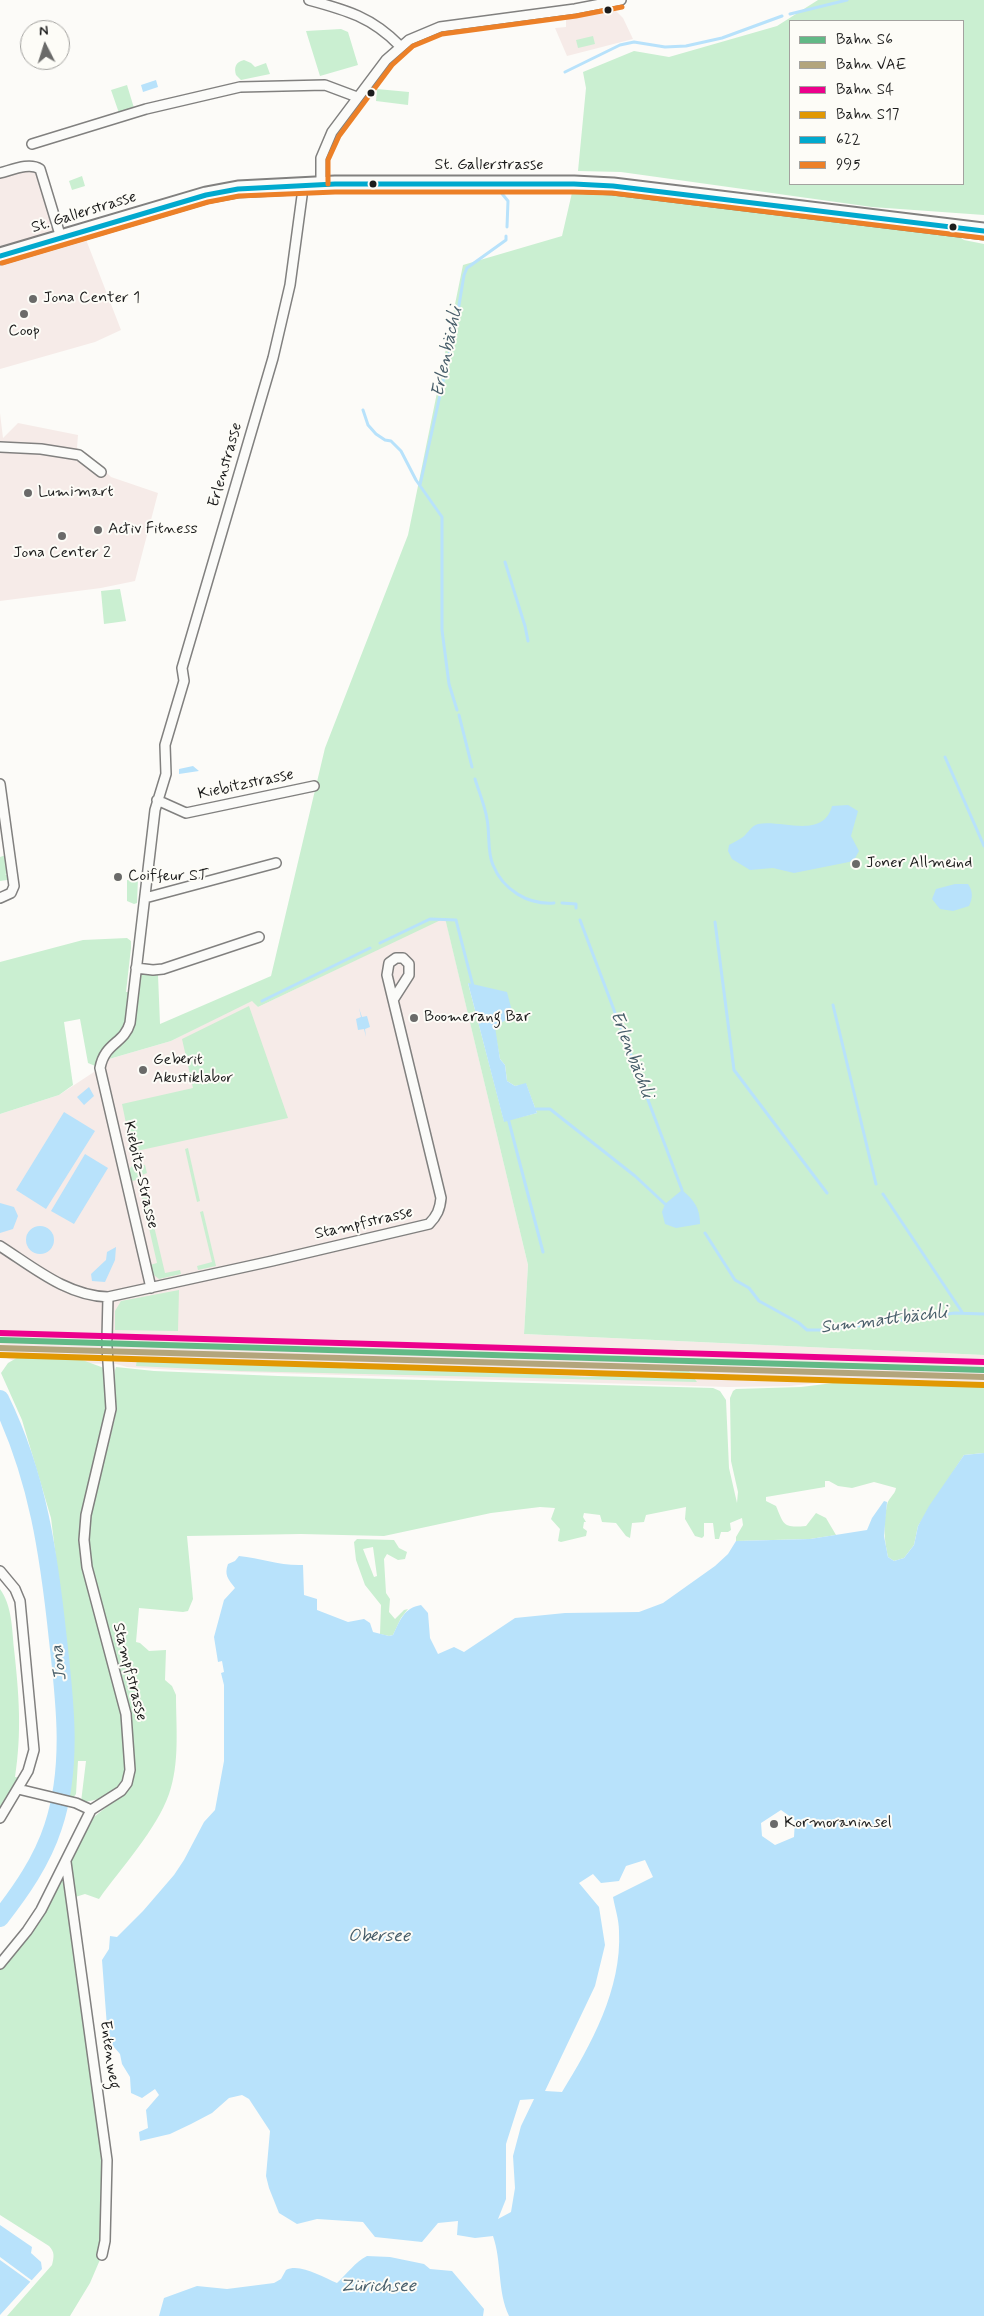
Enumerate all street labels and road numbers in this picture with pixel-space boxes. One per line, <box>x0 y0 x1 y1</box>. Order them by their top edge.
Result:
street label: St. Gallerstrasse <box>435 156 543 176</box>
street label: St. Gallerstrasse <box>29 188 139 238</box>
street label: Erlenstrasse <box>205 421 247 509</box>
street label: Kiebitzstrasse <box>196 765 296 805</box>
street label: Kiebitz-Strasse <box>118 1119 162 1231</box>
street label: Stampfstrasse <box>313 1203 415 1245</box>
street label: Stampfstrasse <box>108 1621 150 1723</box>
street label: Entenweg <box>95 2019 123 2091</box>

